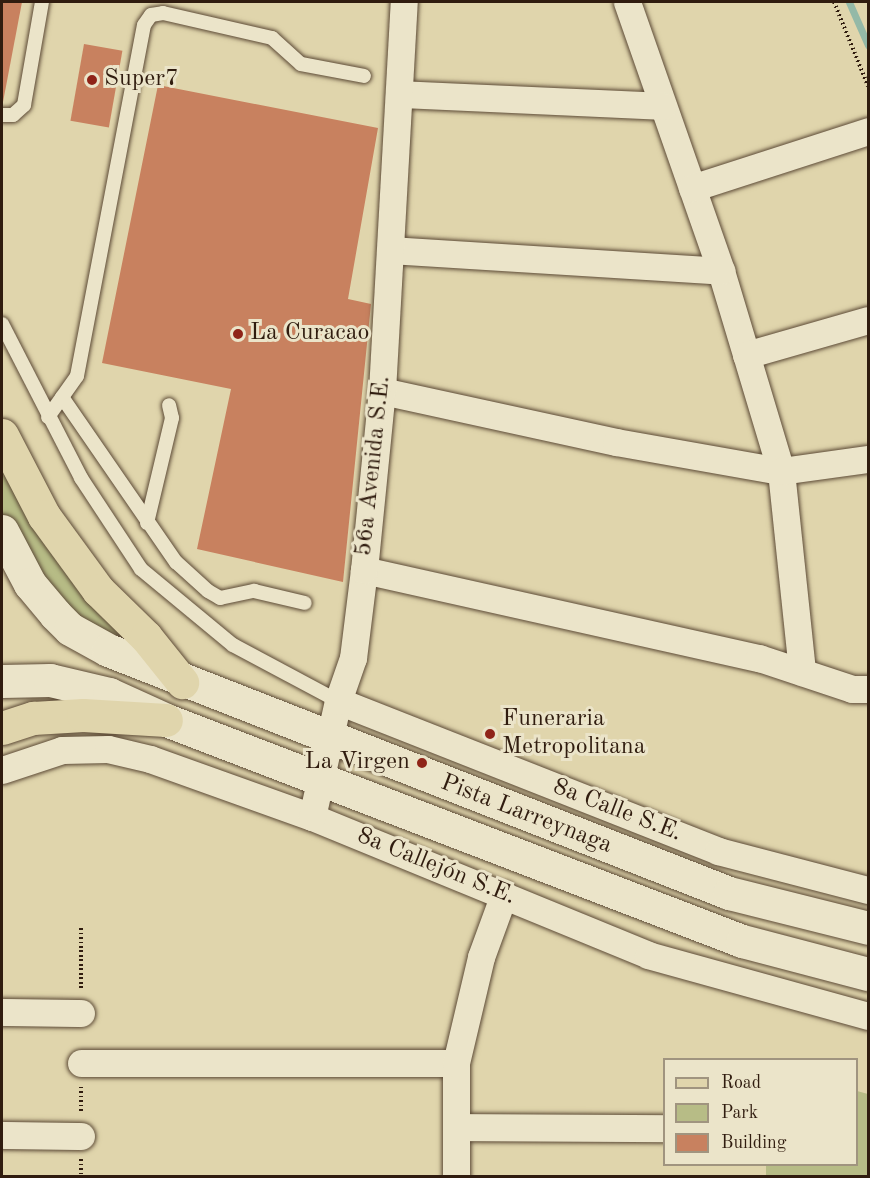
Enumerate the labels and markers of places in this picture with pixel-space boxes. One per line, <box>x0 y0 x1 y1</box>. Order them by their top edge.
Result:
place label: Super7 <box>104 66 179 94</box>
marker: Super7 <box>85 73 99 87</box>
place label: La Curacao <box>250 320 369 348</box>
marker: La Curacao <box>231 327 245 341</box>
place label: Funeraria Metropolitana <box>502 706 646 762</box>
marker: Funeraria Metropolitana <box>483 727 497 741</box>
place label: La Virgen <box>305 749 410 777</box>
marker: La Virgen <box>415 756 429 770</box>

